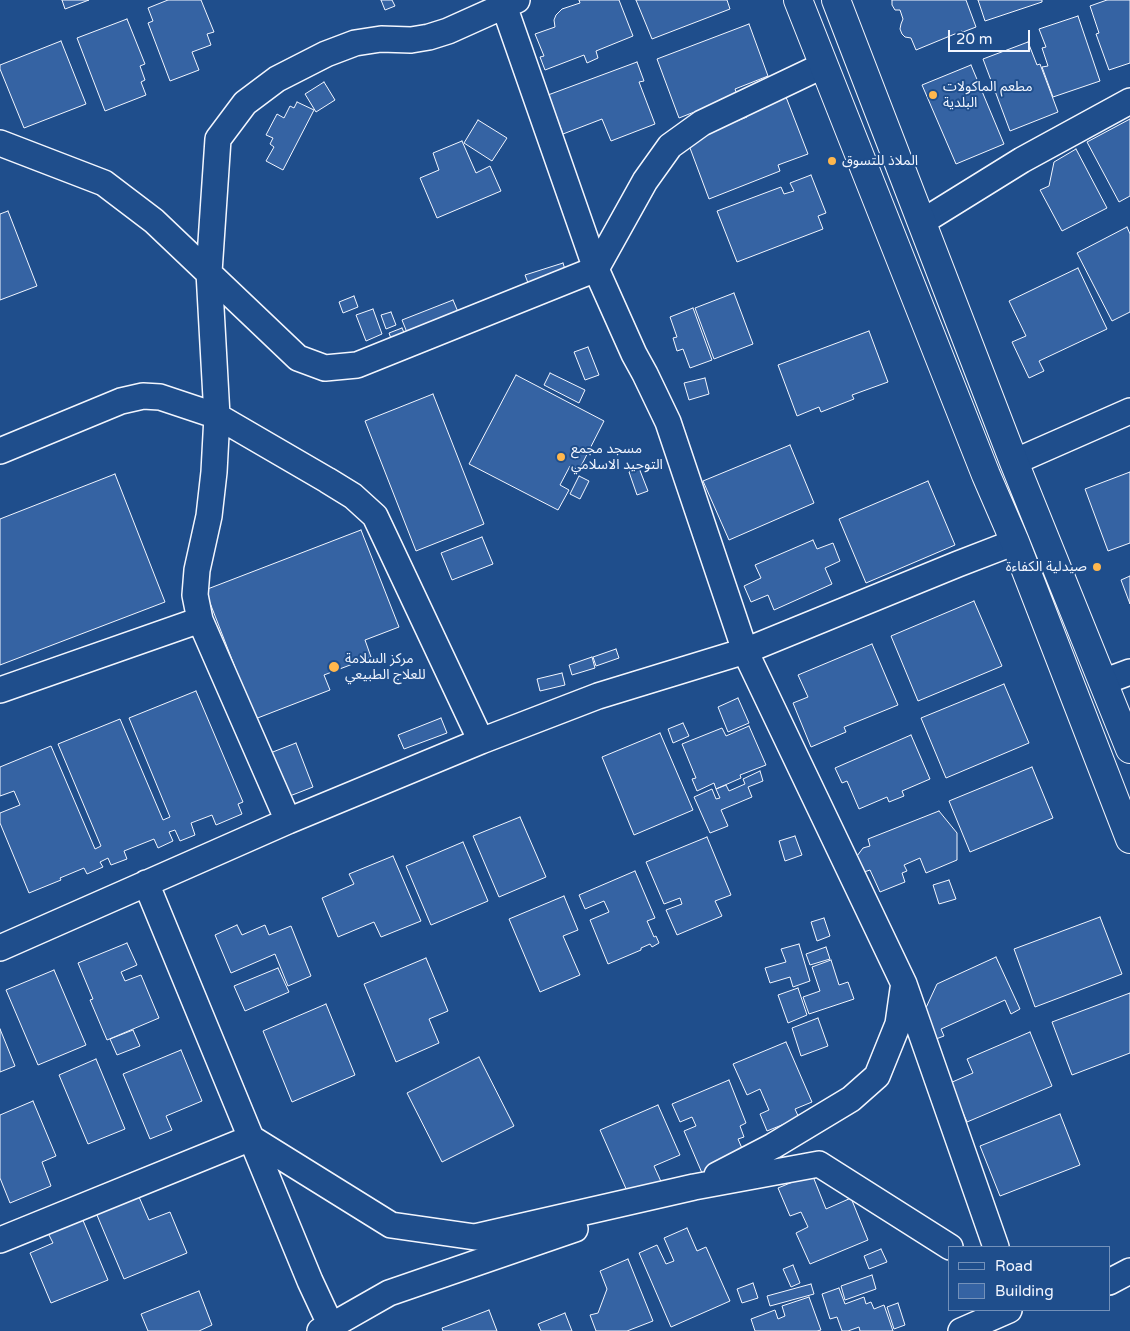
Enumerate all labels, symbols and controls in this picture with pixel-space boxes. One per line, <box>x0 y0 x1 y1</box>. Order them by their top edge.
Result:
scale bar <box>950 20 1032 52</box>
text: 20 m <box>956 30 993 48</box>
place label: مطعم الماكولات البلدية <box>943 79 1033 111</box>
marker: مطعم الماكولات البلدية <box>927 89 939 101</box>
place label: الملاذ للتسوق <box>842 153 918 169</box>
marker: الملاذ للتسوق <box>826 155 838 167</box>
place label: مسجد مجمع التوحيد الاسلامي <box>571 441 663 474</box>
marker: مسجد مجمع التوحيد الاسلامي <box>555 451 567 463</box>
place label: صيدلية الكفاءة <box>1006 559 1087 575</box>
marker: صيدلية الكفاءة <box>1091 561 1103 573</box>
place label: مركز السلامة للعلاج الطبيعي <box>345 651 426 684</box>
marker: مركز السلامة للعلاج الطبيعي <box>327 660 341 674</box>
legend <box>948 1246 1110 1311</box>
text: Road <box>995 1257 1033 1275</box>
text: Building <box>995 1282 1054 1300</box>

